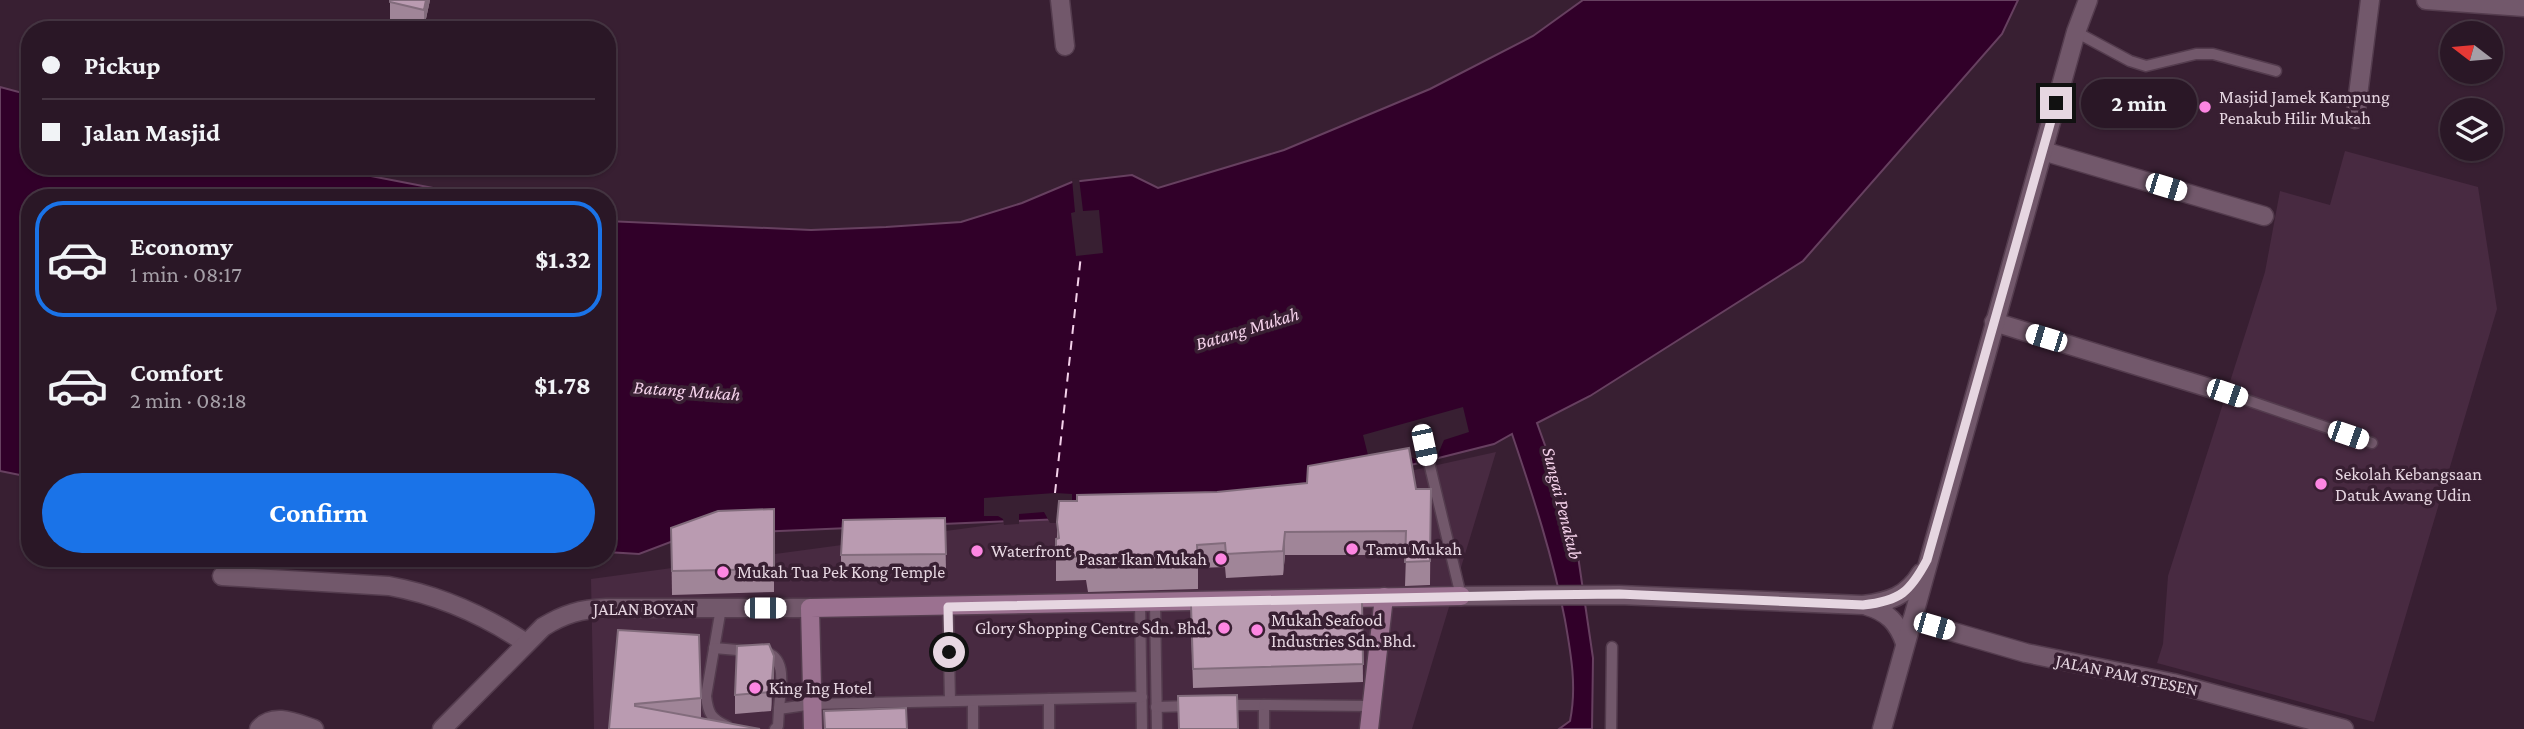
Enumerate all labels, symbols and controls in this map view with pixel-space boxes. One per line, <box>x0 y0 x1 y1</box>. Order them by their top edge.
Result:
north arrow <box>2440 21 2502 84</box>
map controls <box>2440 21 2503 161</box>
text: Pickup <box>84 51 161 80</box>
callout: 2 min <box>2080 78 2196 128</box>
route end <box>2040 87 2072 119</box>
place label: Masjid Jamek Kampung Penakub Hilir Mukah <box>2219 87 2390 128</box>
text: 2 min <box>2111 90 2167 116</box>
button: layers <box>2440 98 2503 161</box>
marker: Masjid Jamek Kampung Penakub Hilir Mukah <box>2197 99 2213 115</box>
text: Jalan Masjid <box>84 118 220 147</box>
car <box>2143 171 2190 203</box>
icon: car <box>46 228 109 291</box>
text: Economy <box>130 232 233 261</box>
text: $1.32 <box>535 245 591 274</box>
text: 1 min · 08:17 <box>130 261 242 287</box>
water label: Batang Mukah <box>1193 303 1301 354</box>
car <box>2023 322 2070 354</box>
icon: car <box>46 354 109 417</box>
text: Comfort <box>130 358 223 387</box>
text: $1.78 <box>534 371 591 400</box>
water label: Batang Mukah <box>633 376 741 405</box>
car <box>2204 376 2251 410</box>
text: 2 min · 08:18 <box>130 387 247 413</box>
car <box>2325 418 2372 452</box>
car <box>1410 422 1439 468</box>
water label: Sungai Penakub <box>1538 445 1587 561</box>
place label: Sekolah Kebangsaan Datuk Awang Udin <box>2335 464 2482 505</box>
button: Confirm <box>42 473 595 553</box>
marker: Sekolah Kebangsaan Datuk Awang Udin <box>2313 476 2329 492</box>
place label: Tamu Mukah <box>1366 539 1462 559</box>
place label: Waterfront <box>991 541 1072 561</box>
marker: Tamu Mukah <box>1344 541 1360 557</box>
marker: Waterfront <box>969 543 985 559</box>
place label: Pasar Ikan Mukah <box>1078 549 1207 569</box>
marker: Pasar Ikan Mukah <box>1213 551 1229 567</box>
place label: Mukah Tua Pek Kong Temple <box>737 562 945 582</box>
marker: Mukah Tua Pek Kong Temple <box>715 564 731 580</box>
car <box>745 598 787 619</box>
street label: JALAN BOYAN <box>591 599 695 619</box>
place label: Mukah Seafood Industries Sdn. Bhd. <box>1271 610 1416 651</box>
car <box>1911 610 1958 642</box>
place label: Glory Shopping Centre Sdn. Bhd. <box>975 618 1210 638</box>
marker: Glory Shopping Centre Sdn. Bhd. <box>1216 620 1232 636</box>
marker: Mukah Seafood Industries Sdn. Bhd. <box>1249 622 1265 638</box>
route start <box>933 636 965 668</box>
street label: JALAN PAM STESEN <box>2052 650 2200 700</box>
place label: King Ing Hotel <box>769 678 872 698</box>
marker: King Ing Hotel <box>747 680 763 696</box>

